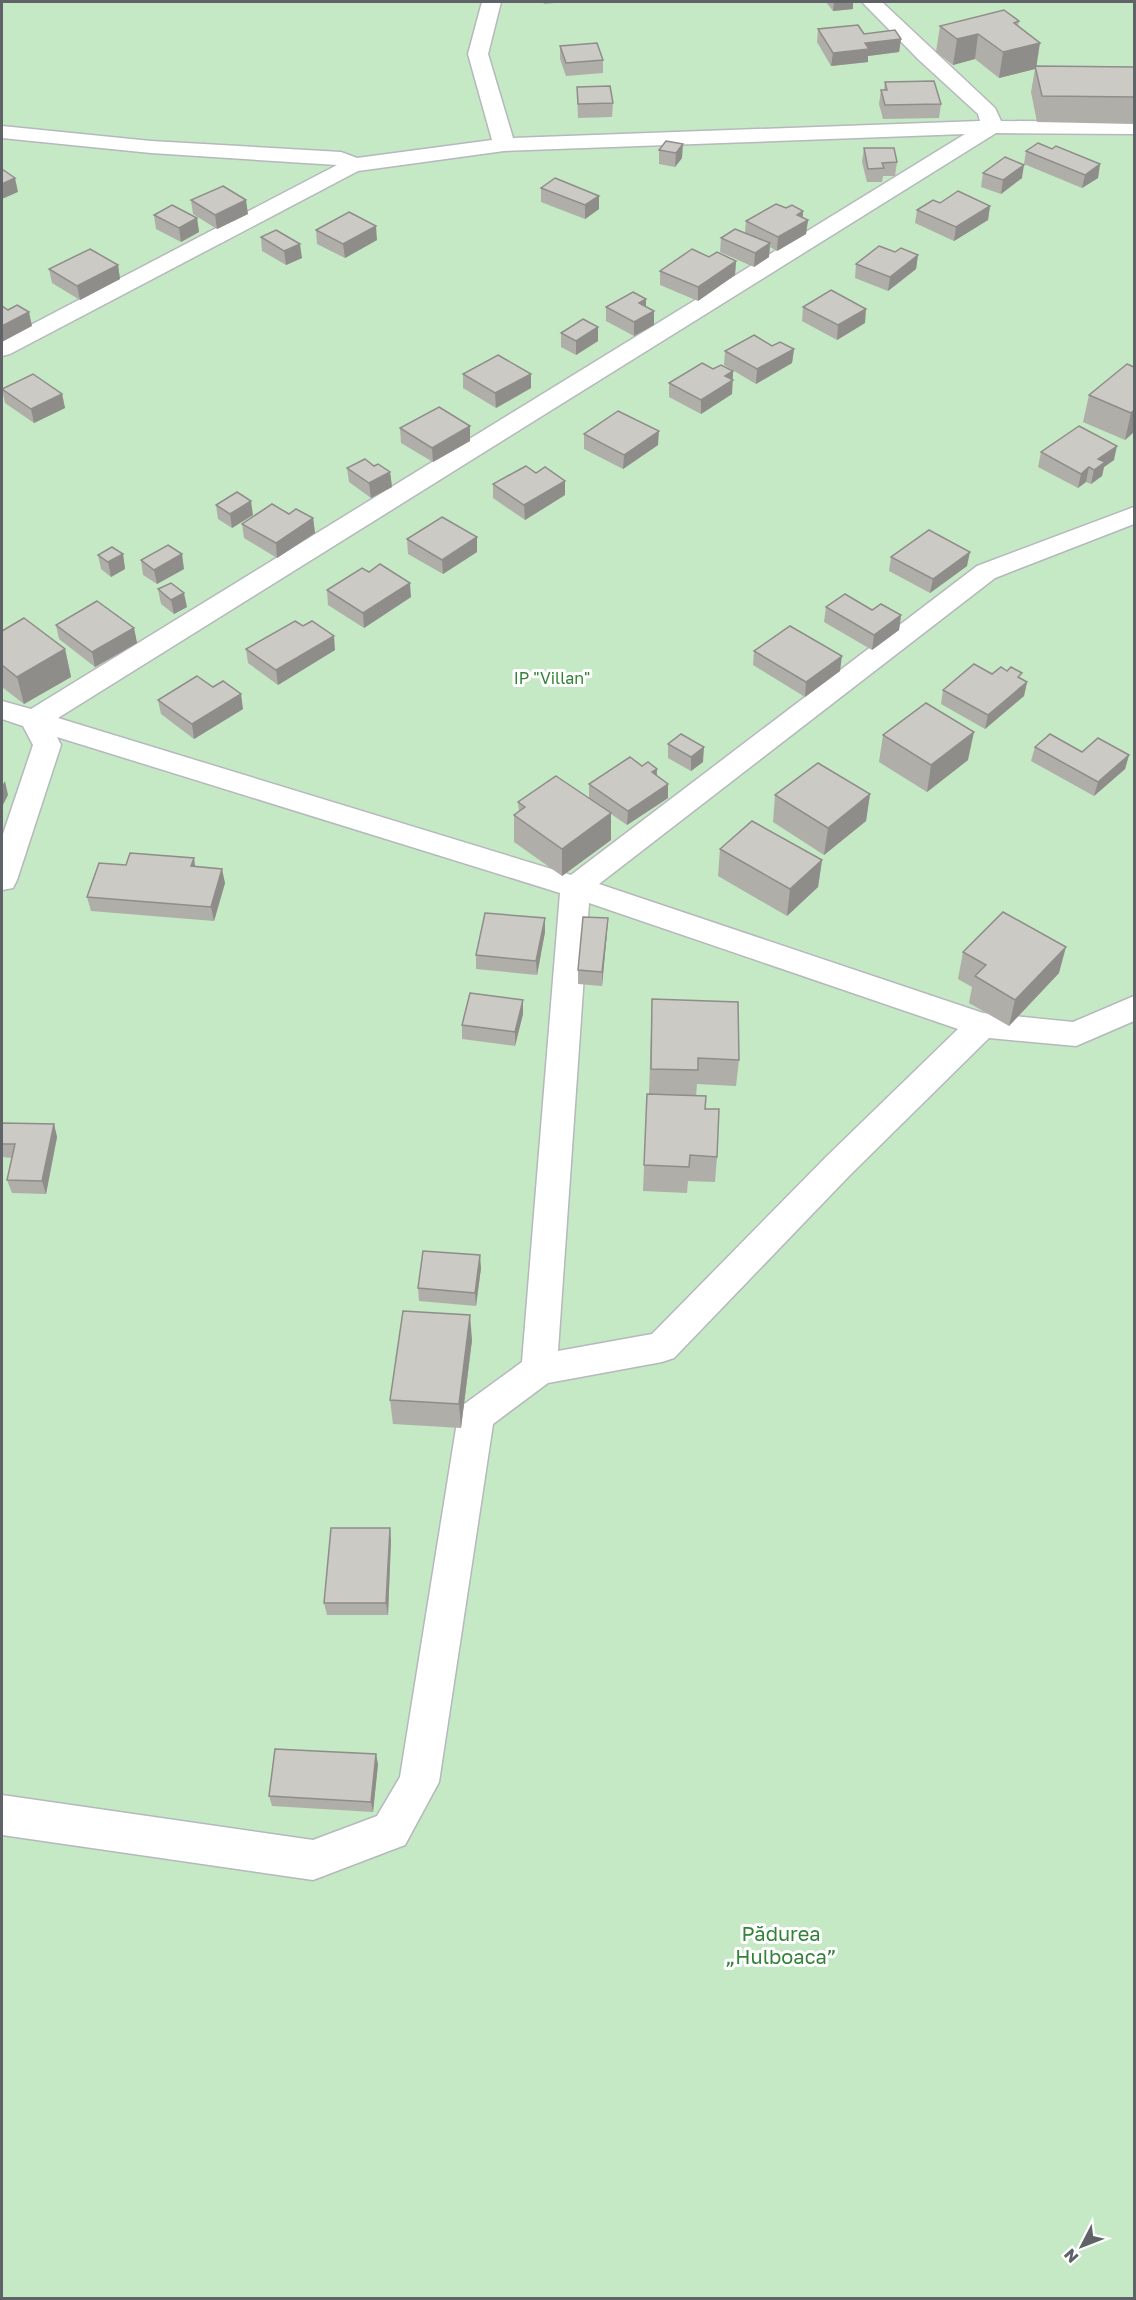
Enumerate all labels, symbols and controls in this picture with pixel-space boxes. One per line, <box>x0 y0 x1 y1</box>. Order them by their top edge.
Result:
park label: IP "Villan" <box>514 668 590 688</box>
park label: Pădurea „Hulboaca” <box>726 1921 836 1968</box>
north arrow <box>1052 2216 1112 2276</box>
text: N <box>1059 2245 1082 2267</box>

